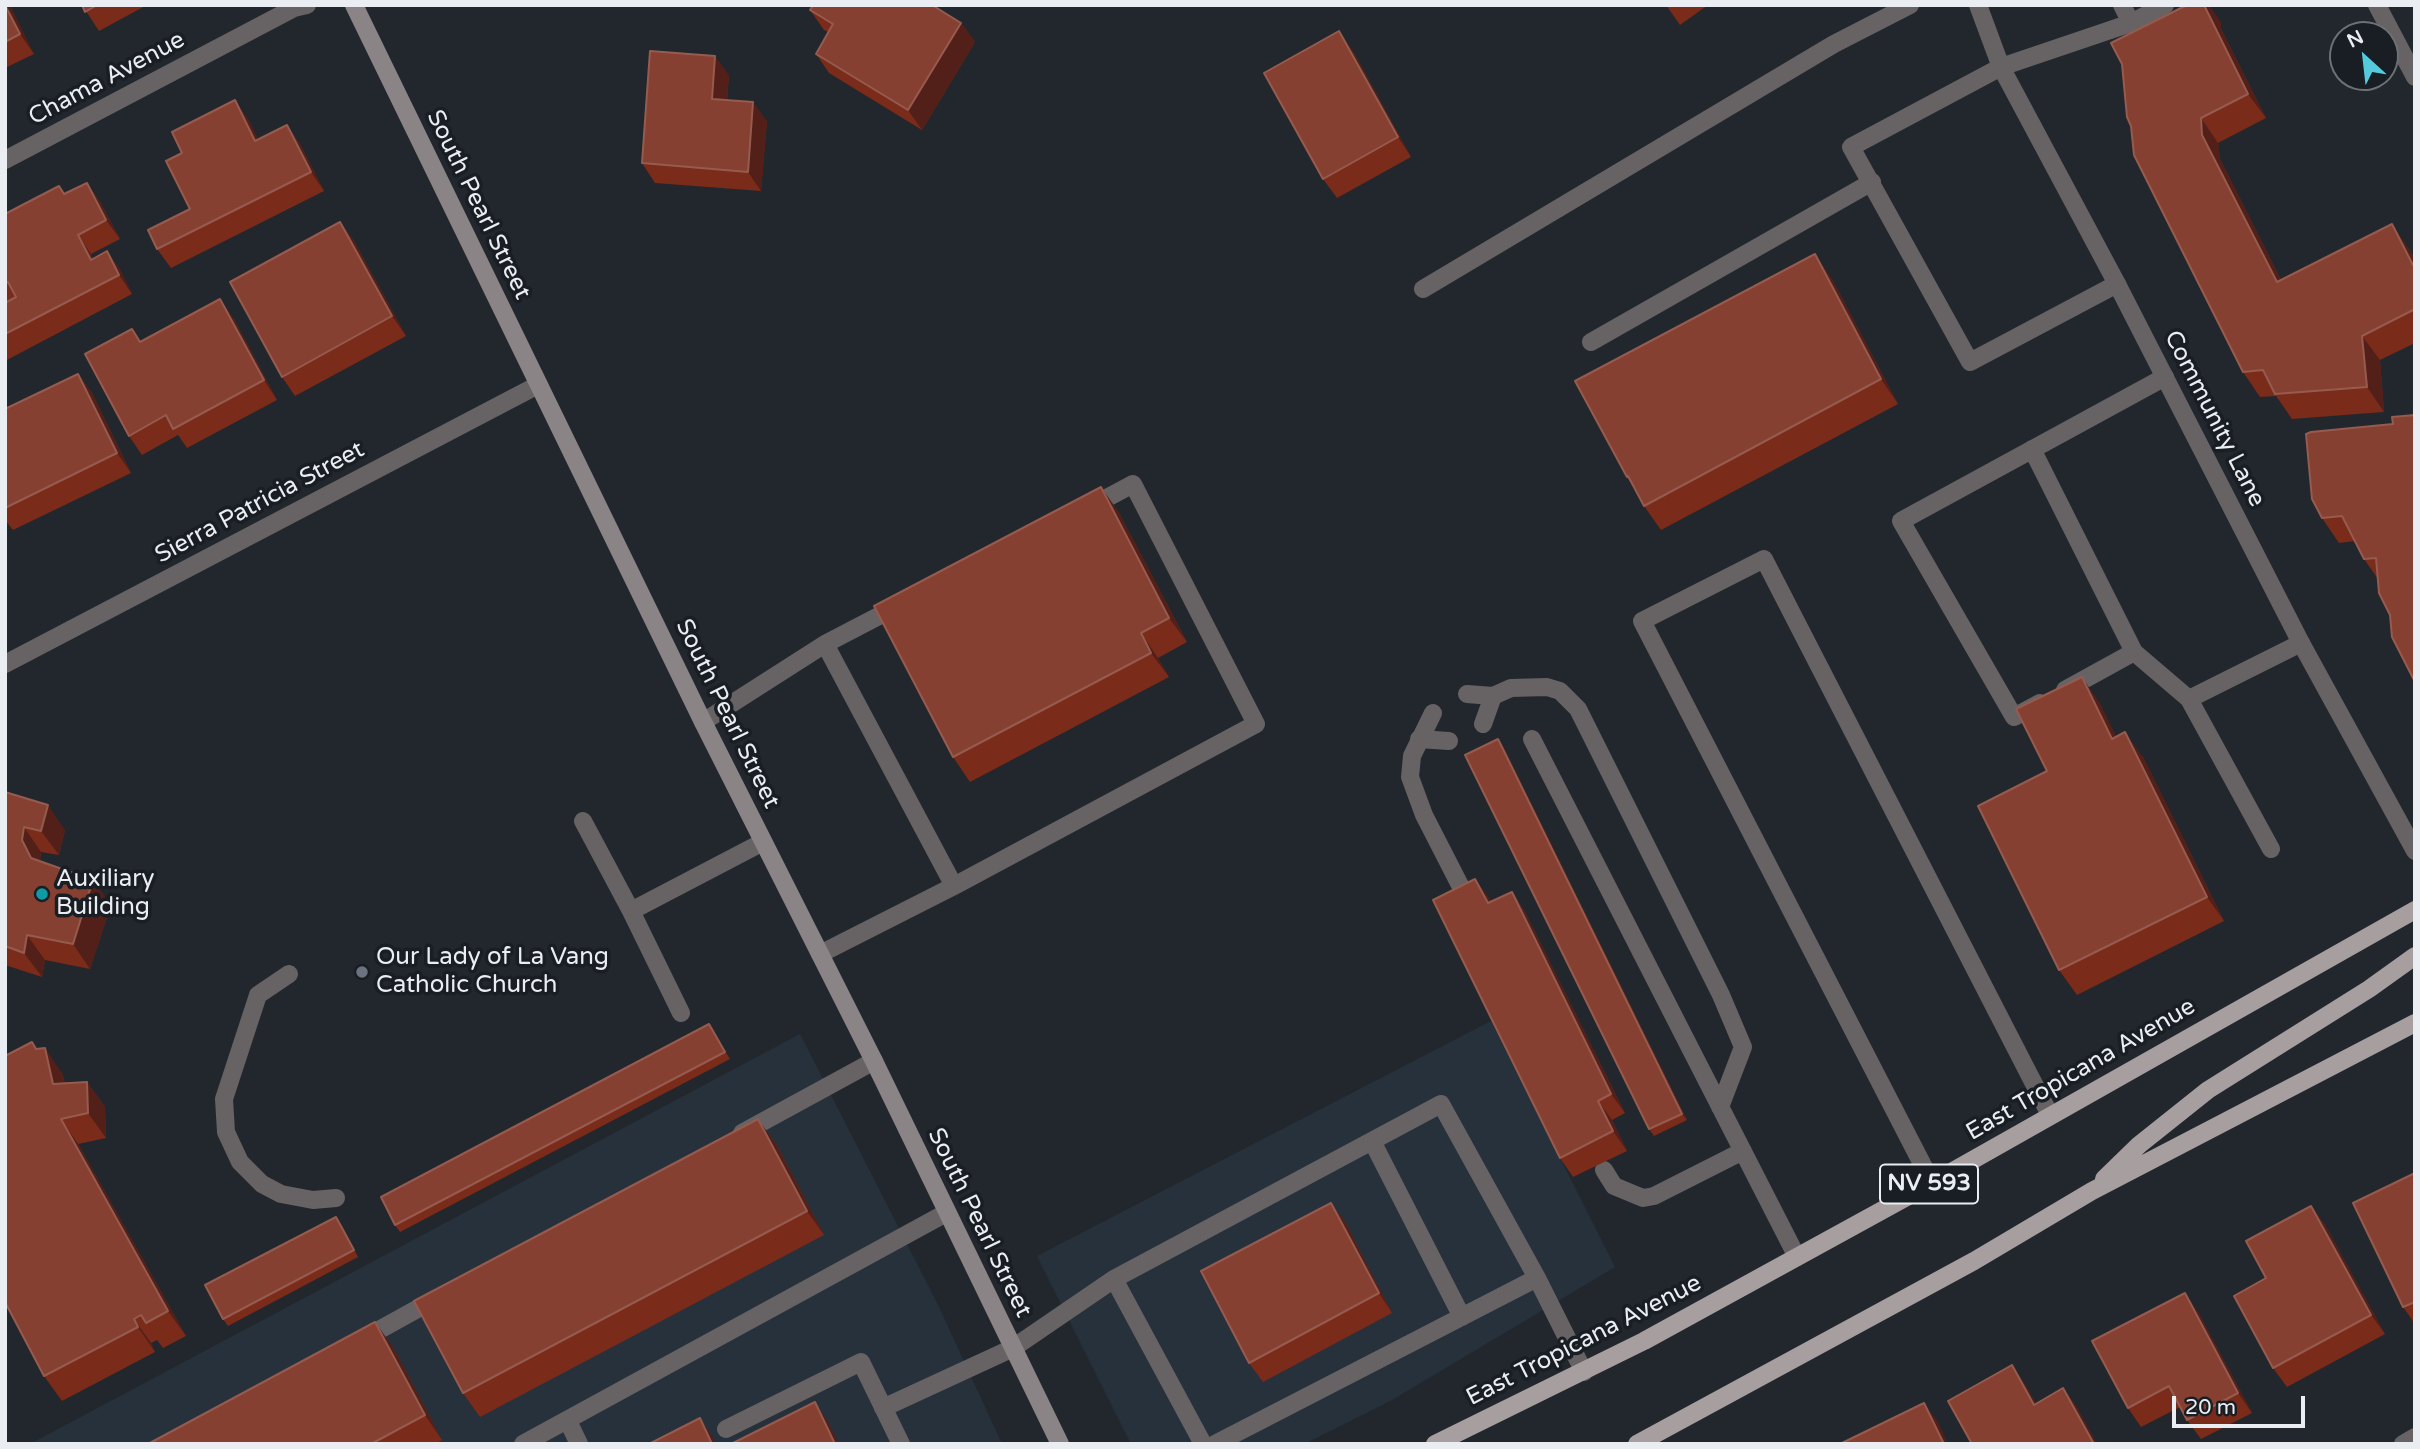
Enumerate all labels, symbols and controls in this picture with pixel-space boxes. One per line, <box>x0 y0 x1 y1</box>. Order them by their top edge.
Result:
north arrow <box>2329 21 2399 91</box>
street label: Chama Avenue <box>24 26 190 132</box>
text: N <box>2344 26 2367 52</box>
street label: South Pearl Street <box>420 106 536 304</box>
street label: Community Lane <box>2157 326 2271 512</box>
street label: Sierra Patricia Street <box>151 436 369 570</box>
street label: South Pearl Street <box>669 615 785 813</box>
place label: Auxiliary Building <box>56 866 154 922</box>
marker: Auxiliary Building <box>34 886 50 902</box>
place label: Our Lady of La Vang Catholic Church <box>376 944 609 1000</box>
marker: Our Lady of La Vang Catholic Church <box>354 964 370 980</box>
street label: East Tropicana Avenue <box>1961 993 2201 1147</box>
street label: South Pearl Street <box>921 1124 1037 1322</box>
road number: NV 593 <box>1880 1164 1978 1204</box>
street label: East Tropicana Avenue <box>1462 1269 1706 1413</box>
scale bar <box>2175 1382 2308 1426</box>
text: 20 m <box>2185 1395 2236 1420</box>

